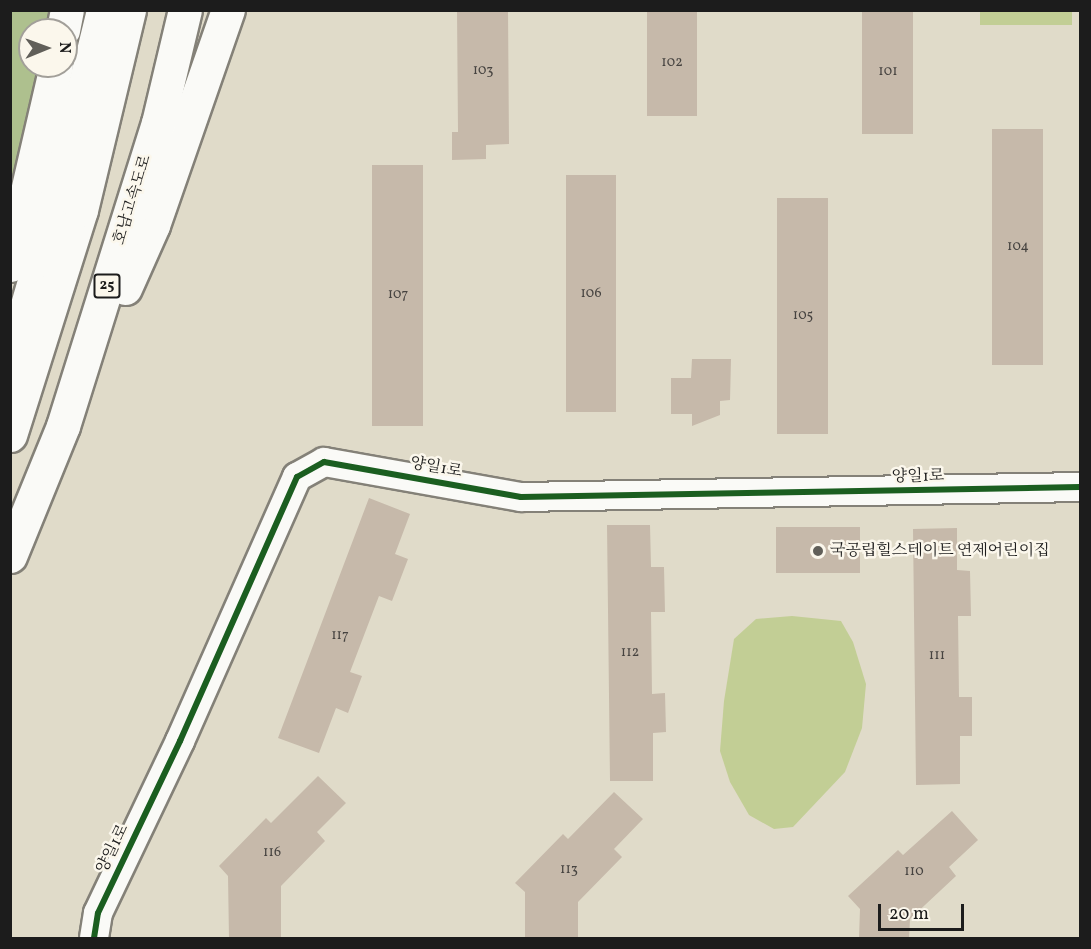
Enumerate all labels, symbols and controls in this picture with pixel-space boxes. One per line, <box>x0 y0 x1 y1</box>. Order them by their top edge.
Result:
north arrow <box>18 18 78 78</box>
text: N <box>53 42 75 54</box>
house number: 102 <box>661 55 683 71</box>
house number: 103 <box>473 63 493 79</box>
house number: 101 <box>878 64 898 80</box>
street label: 호남고속도로 <box>110 153 156 247</box>
house number: 104 <box>1007 239 1029 255</box>
road number: 25 <box>92 274 122 298</box>
house number: 106 <box>580 286 602 302</box>
house number: 107 <box>388 287 408 303</box>
house number: 105 <box>793 308 813 324</box>
street label: 양일1로 <box>408 454 464 482</box>
street label: 양일1로 <box>892 467 944 487</box>
place label: 국공립힐스테이트 연제어린이집 <box>830 541 1050 561</box>
marker: 국공립힐스테이트 연제어린이집 <box>811 544 825 558</box>
house number: 117 <box>331 628 349 644</box>
house number: 112 <box>621 645 639 661</box>
house number: 111 <box>929 648 945 664</box>
street label: 양일1로 <box>93 821 133 877</box>
house number: 116 <box>263 845 281 861</box>
house number: 113 <box>560 862 578 878</box>
house number: 110 <box>904 864 924 880</box>
scale bar <box>881 892 966 930</box>
text: 20 m <box>889 902 929 927</box>

